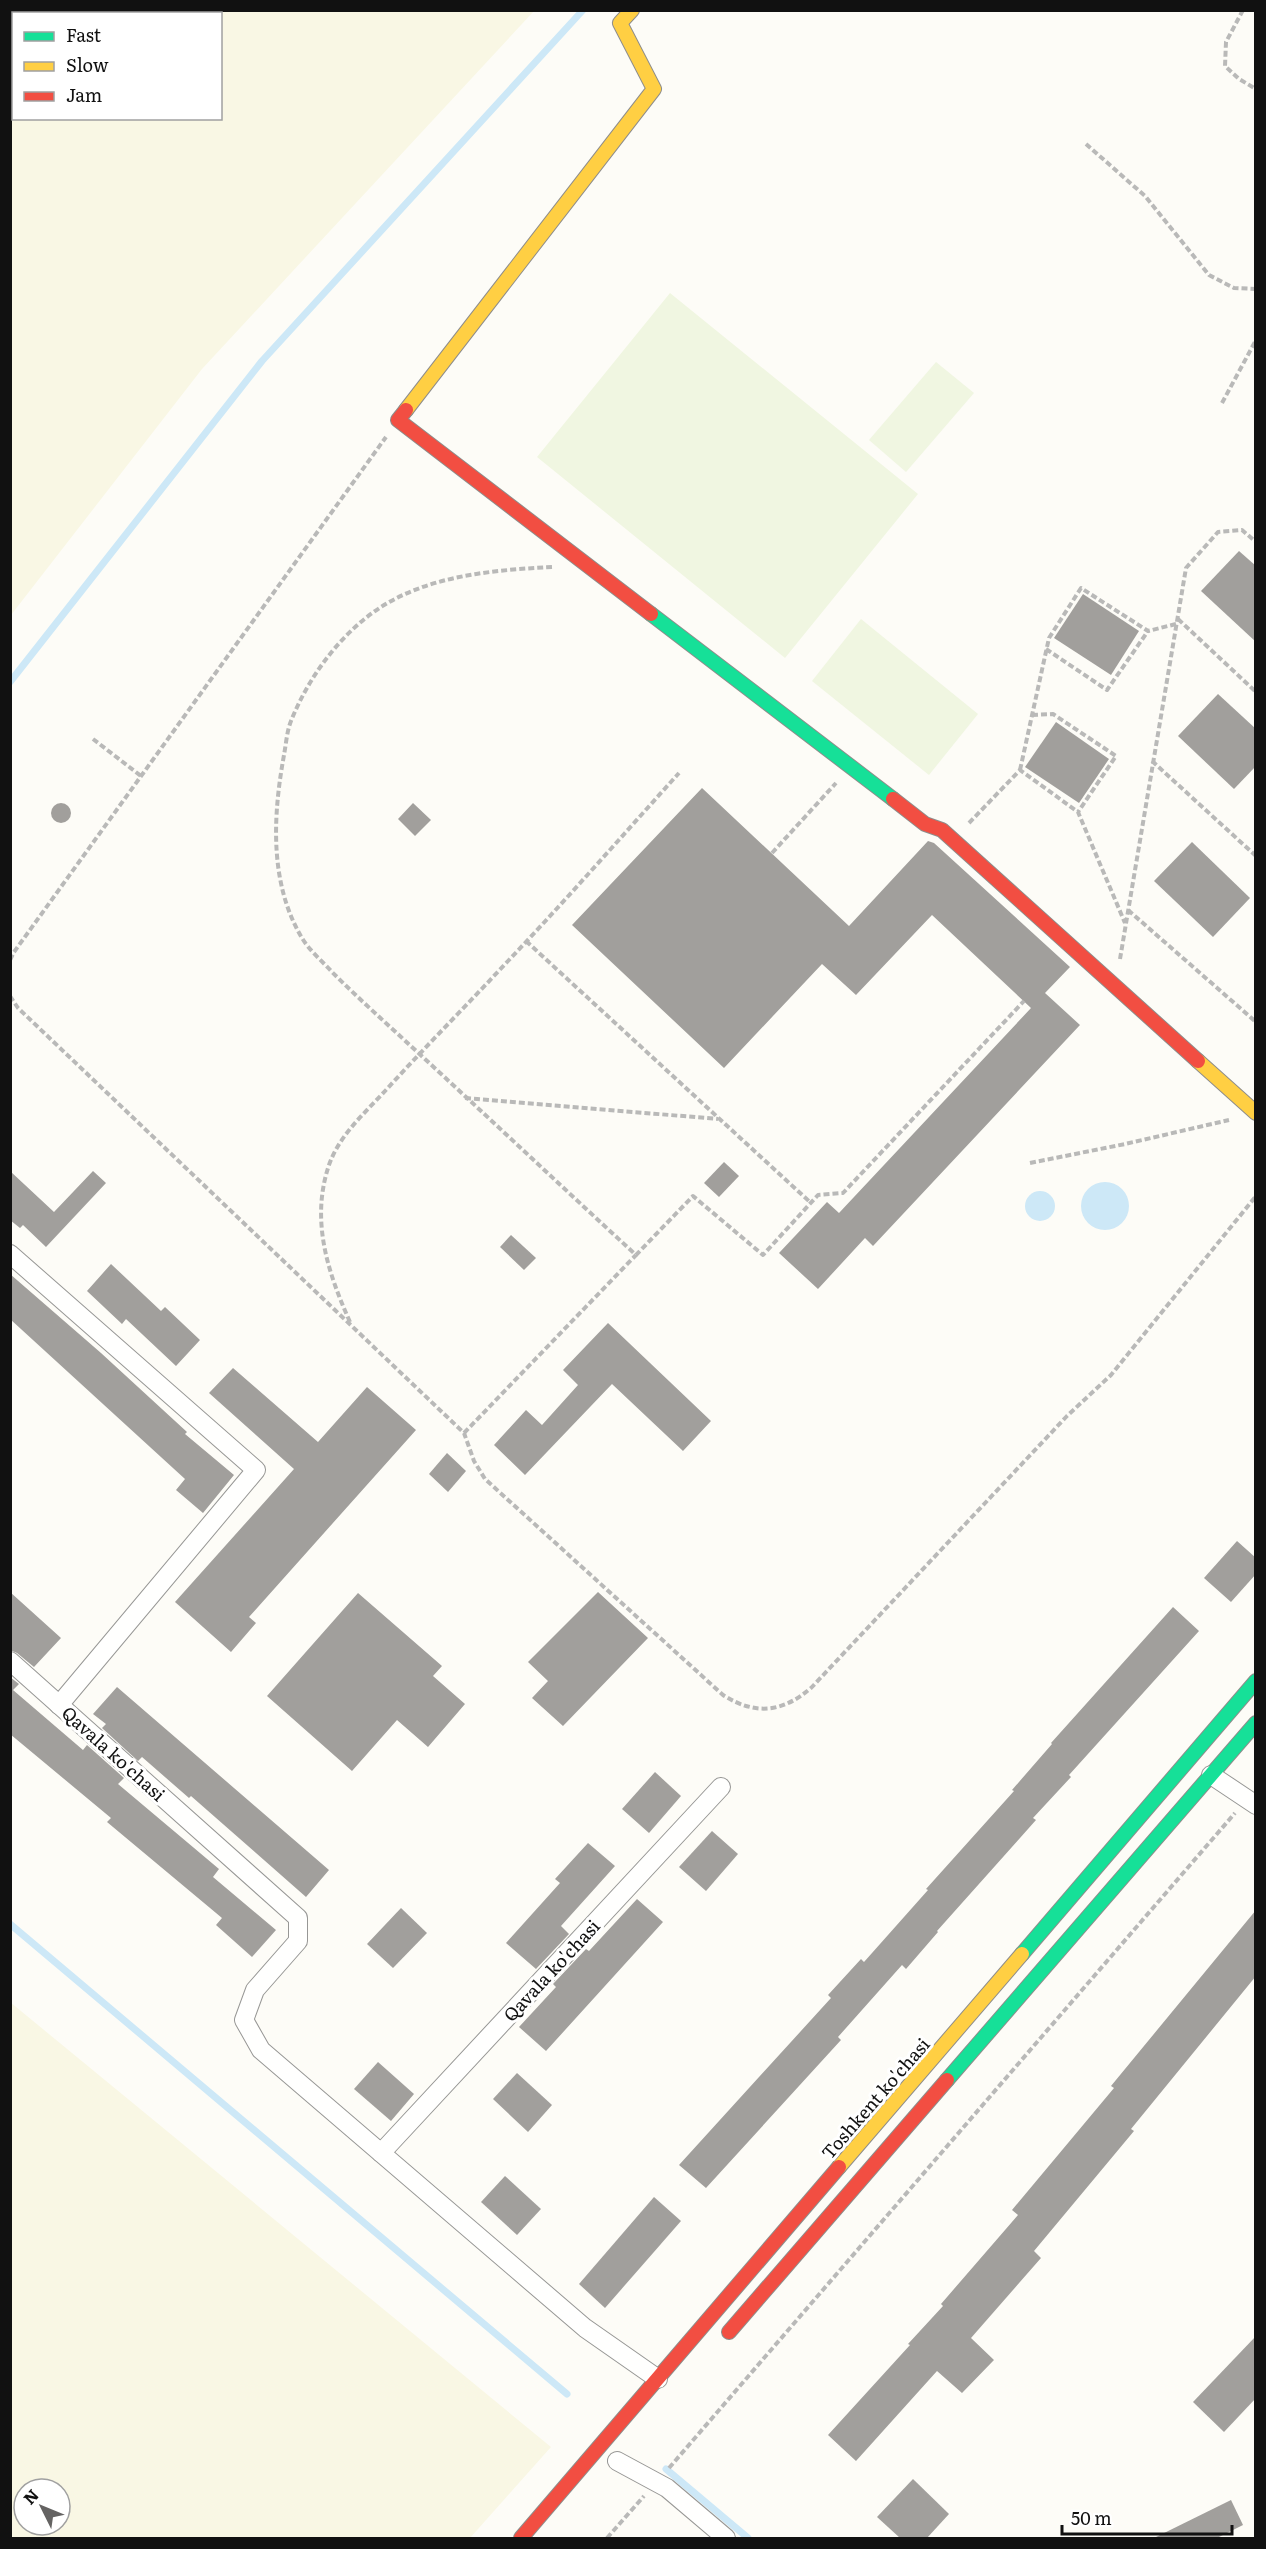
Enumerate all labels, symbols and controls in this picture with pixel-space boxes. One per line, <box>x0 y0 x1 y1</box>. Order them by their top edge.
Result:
legend <box>12 12 222 120</box>
text: Fast <box>66 21 102 48</box>
text: Slow <box>66 51 109 78</box>
text: Jam <box>66 81 102 108</box>
street label: Qavala ko'chasi <box>56 1699 172 1807</box>
street label: Qavala ko'chasi <box>496 1913 606 2027</box>
street label: Toshkent ko'chasi <box>814 2031 936 2165</box>
north arrow <box>12 2477 72 2537</box>
text: N <box>17 2483 44 2509</box>
scale bar <box>1062 2498 1232 2536</box>
text: 50 m <box>1071 2504 1112 2531</box>

